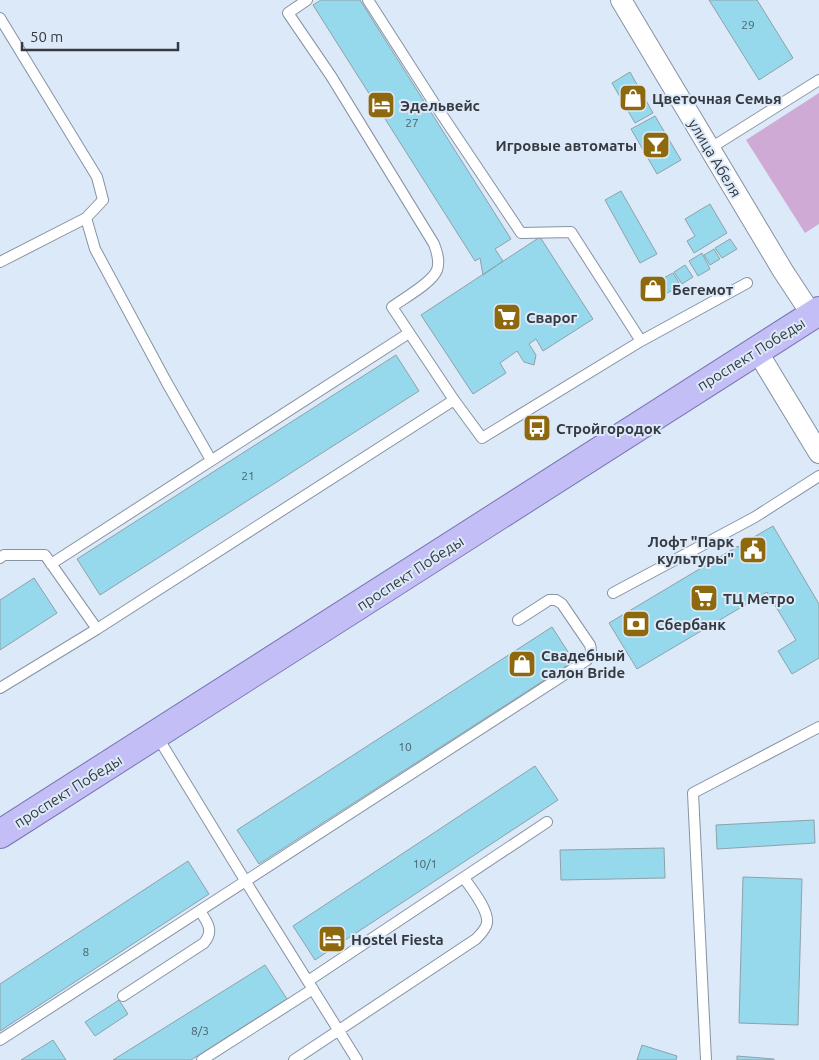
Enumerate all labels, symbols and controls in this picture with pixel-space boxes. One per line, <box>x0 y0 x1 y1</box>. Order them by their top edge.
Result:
house number: 29 <box>741 18 755 31</box>
scale bar <box>22 20 179 52</box>
text: 50 m <box>30 28 63 45</box>
shop icon: Цветочная Семья <box>618 83 648 113</box>
hotel icon: Эдельвейс <box>366 90 396 120</box>
place label: Цветочная Семья <box>652 90 782 107</box>
place label: Эдельвейс <box>400 97 480 114</box>
house number: 27 <box>405 116 419 129</box>
street label: улица Абеля <box>685 116 745 200</box>
bar icon: Игровые автоматы <box>641 130 671 160</box>
place label: Игровые автоматы <box>495 137 637 154</box>
shop icon: Бегемот <box>638 274 668 304</box>
place label: Бегемот <box>672 281 734 298</box>
supermarket icon: Сварог <box>492 302 522 332</box>
place label: Сварог <box>526 309 578 326</box>
street label: проспект Победы <box>694 314 808 394</box>
bus stop icon: Стройгородок <box>522 413 552 443</box>
place label: Стройгородок <box>556 420 662 437</box>
house number: 21 <box>241 469 255 482</box>
street label: проспект Победы <box>353 532 467 614</box>
place label: Лофт "Парк культуры" <box>648 533 734 567</box>
public building icon: Лофт "Парк культуры" <box>738 535 768 565</box>
supermarket icon: ТЦ Метро <box>689 583 719 613</box>
place label: ТЦ Метро <box>723 590 795 607</box>
bank icon: Сбербанк <box>621 609 651 639</box>
place label: Сбербанк <box>655 616 726 633</box>
place label: Свадебный салон Bride <box>541 647 625 681</box>
shop icon: Свадебный салон Bride <box>507 649 537 679</box>
house number: 10 <box>398 740 412 753</box>
street label: проспект Победы <box>11 751 125 831</box>
house number: 10/1 <box>413 857 437 870</box>
hotel icon: Hostel Fiesta <box>317 924 347 954</box>
place label: Hostel Fiesta <box>351 931 444 948</box>
house number: 8 <box>83 945 90 958</box>
house number: 8/3 <box>191 1024 209 1037</box>

